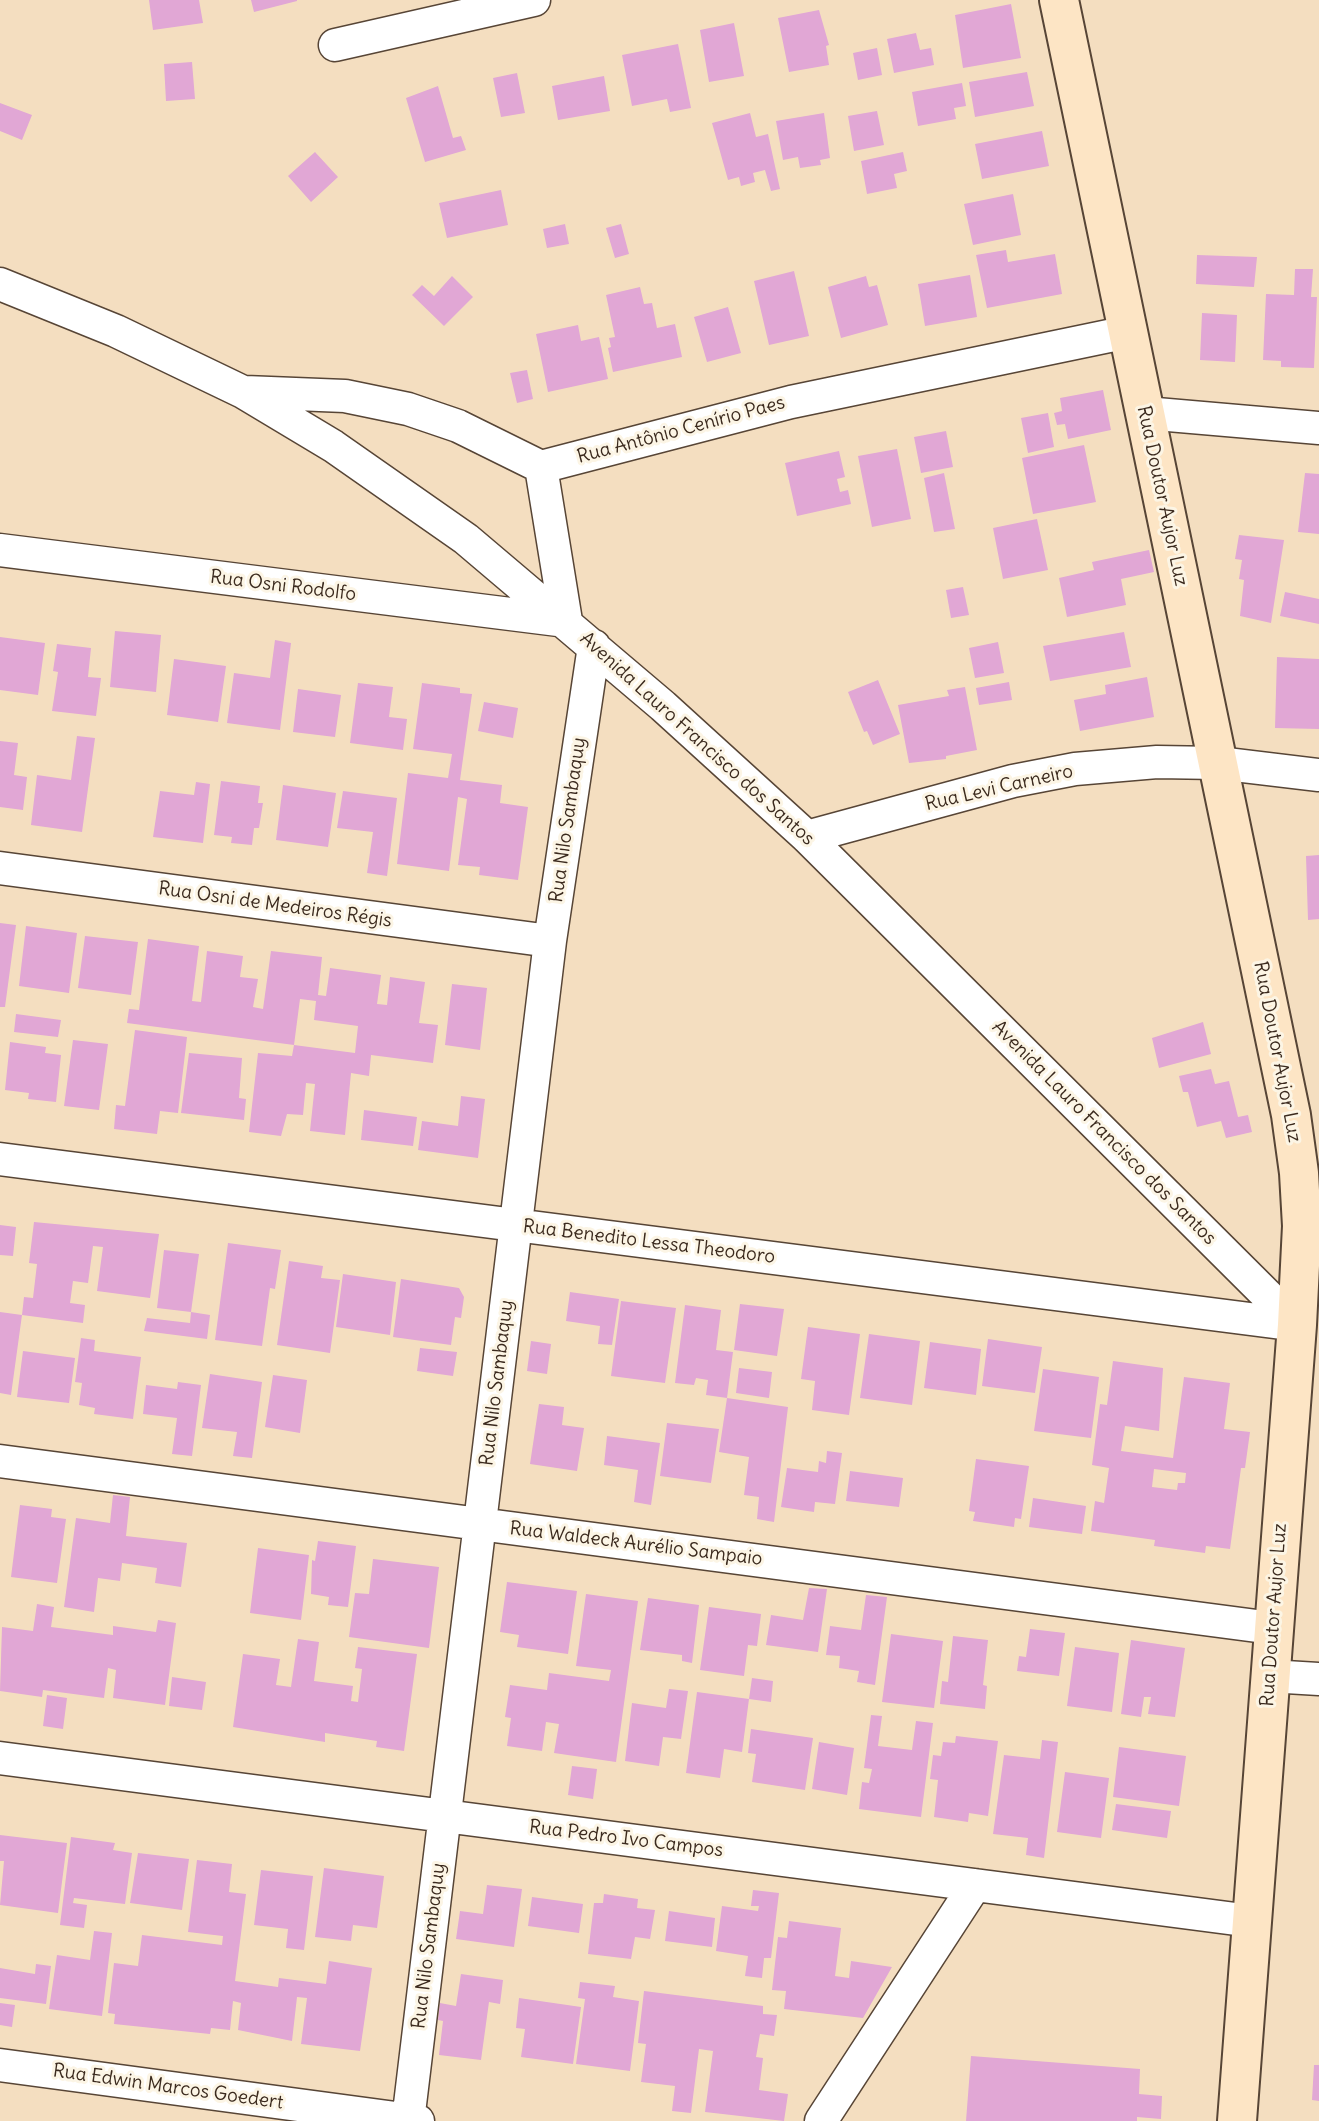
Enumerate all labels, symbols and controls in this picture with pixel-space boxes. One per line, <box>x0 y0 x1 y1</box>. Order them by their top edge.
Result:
street label: Rua Antônio Cenírio Paes <box>575 391 787 469</box>
street label: Rua Doutor Aujor Luz <box>1132 404 1192 588</box>
street label: Rua Osni Rodolfo <box>209 566 357 606</box>
street label: Avenida Lauro Francisco dos Santos <box>575 628 819 850</box>
street label: Rua Nilo Sambaquy <box>545 736 591 904</box>
street label: Rua Levi Carneiro <box>923 760 1075 816</box>
street label: Rua Osni de Medeiros Régis <box>157 877 393 933</box>
street label: Rua Doutor Aujor Luz <box>1248 960 1306 1144</box>
street label: Avenida Lauro Francisco dos Santos <box>987 1016 1221 1250</box>
street label: Rua Benedito Lessa Theodoro <box>522 1215 776 1269</box>
street label: Rua Nilo Sambaquy <box>476 1299 518 1467</box>
street label: Rua Waldeck Aurélio Sampaio <box>508 1517 764 1571</box>
street label: Rua Doutor Aujor Luz <box>1256 1523 1292 1707</box>
street label: Rua Pedro Ivo Campos <box>528 1816 724 1862</box>
street label: Rua Nilo Sambaquy <box>408 1862 450 2030</box>
street label: Rua Edwin Marcos Goedert <box>51 2060 285 2114</box>

